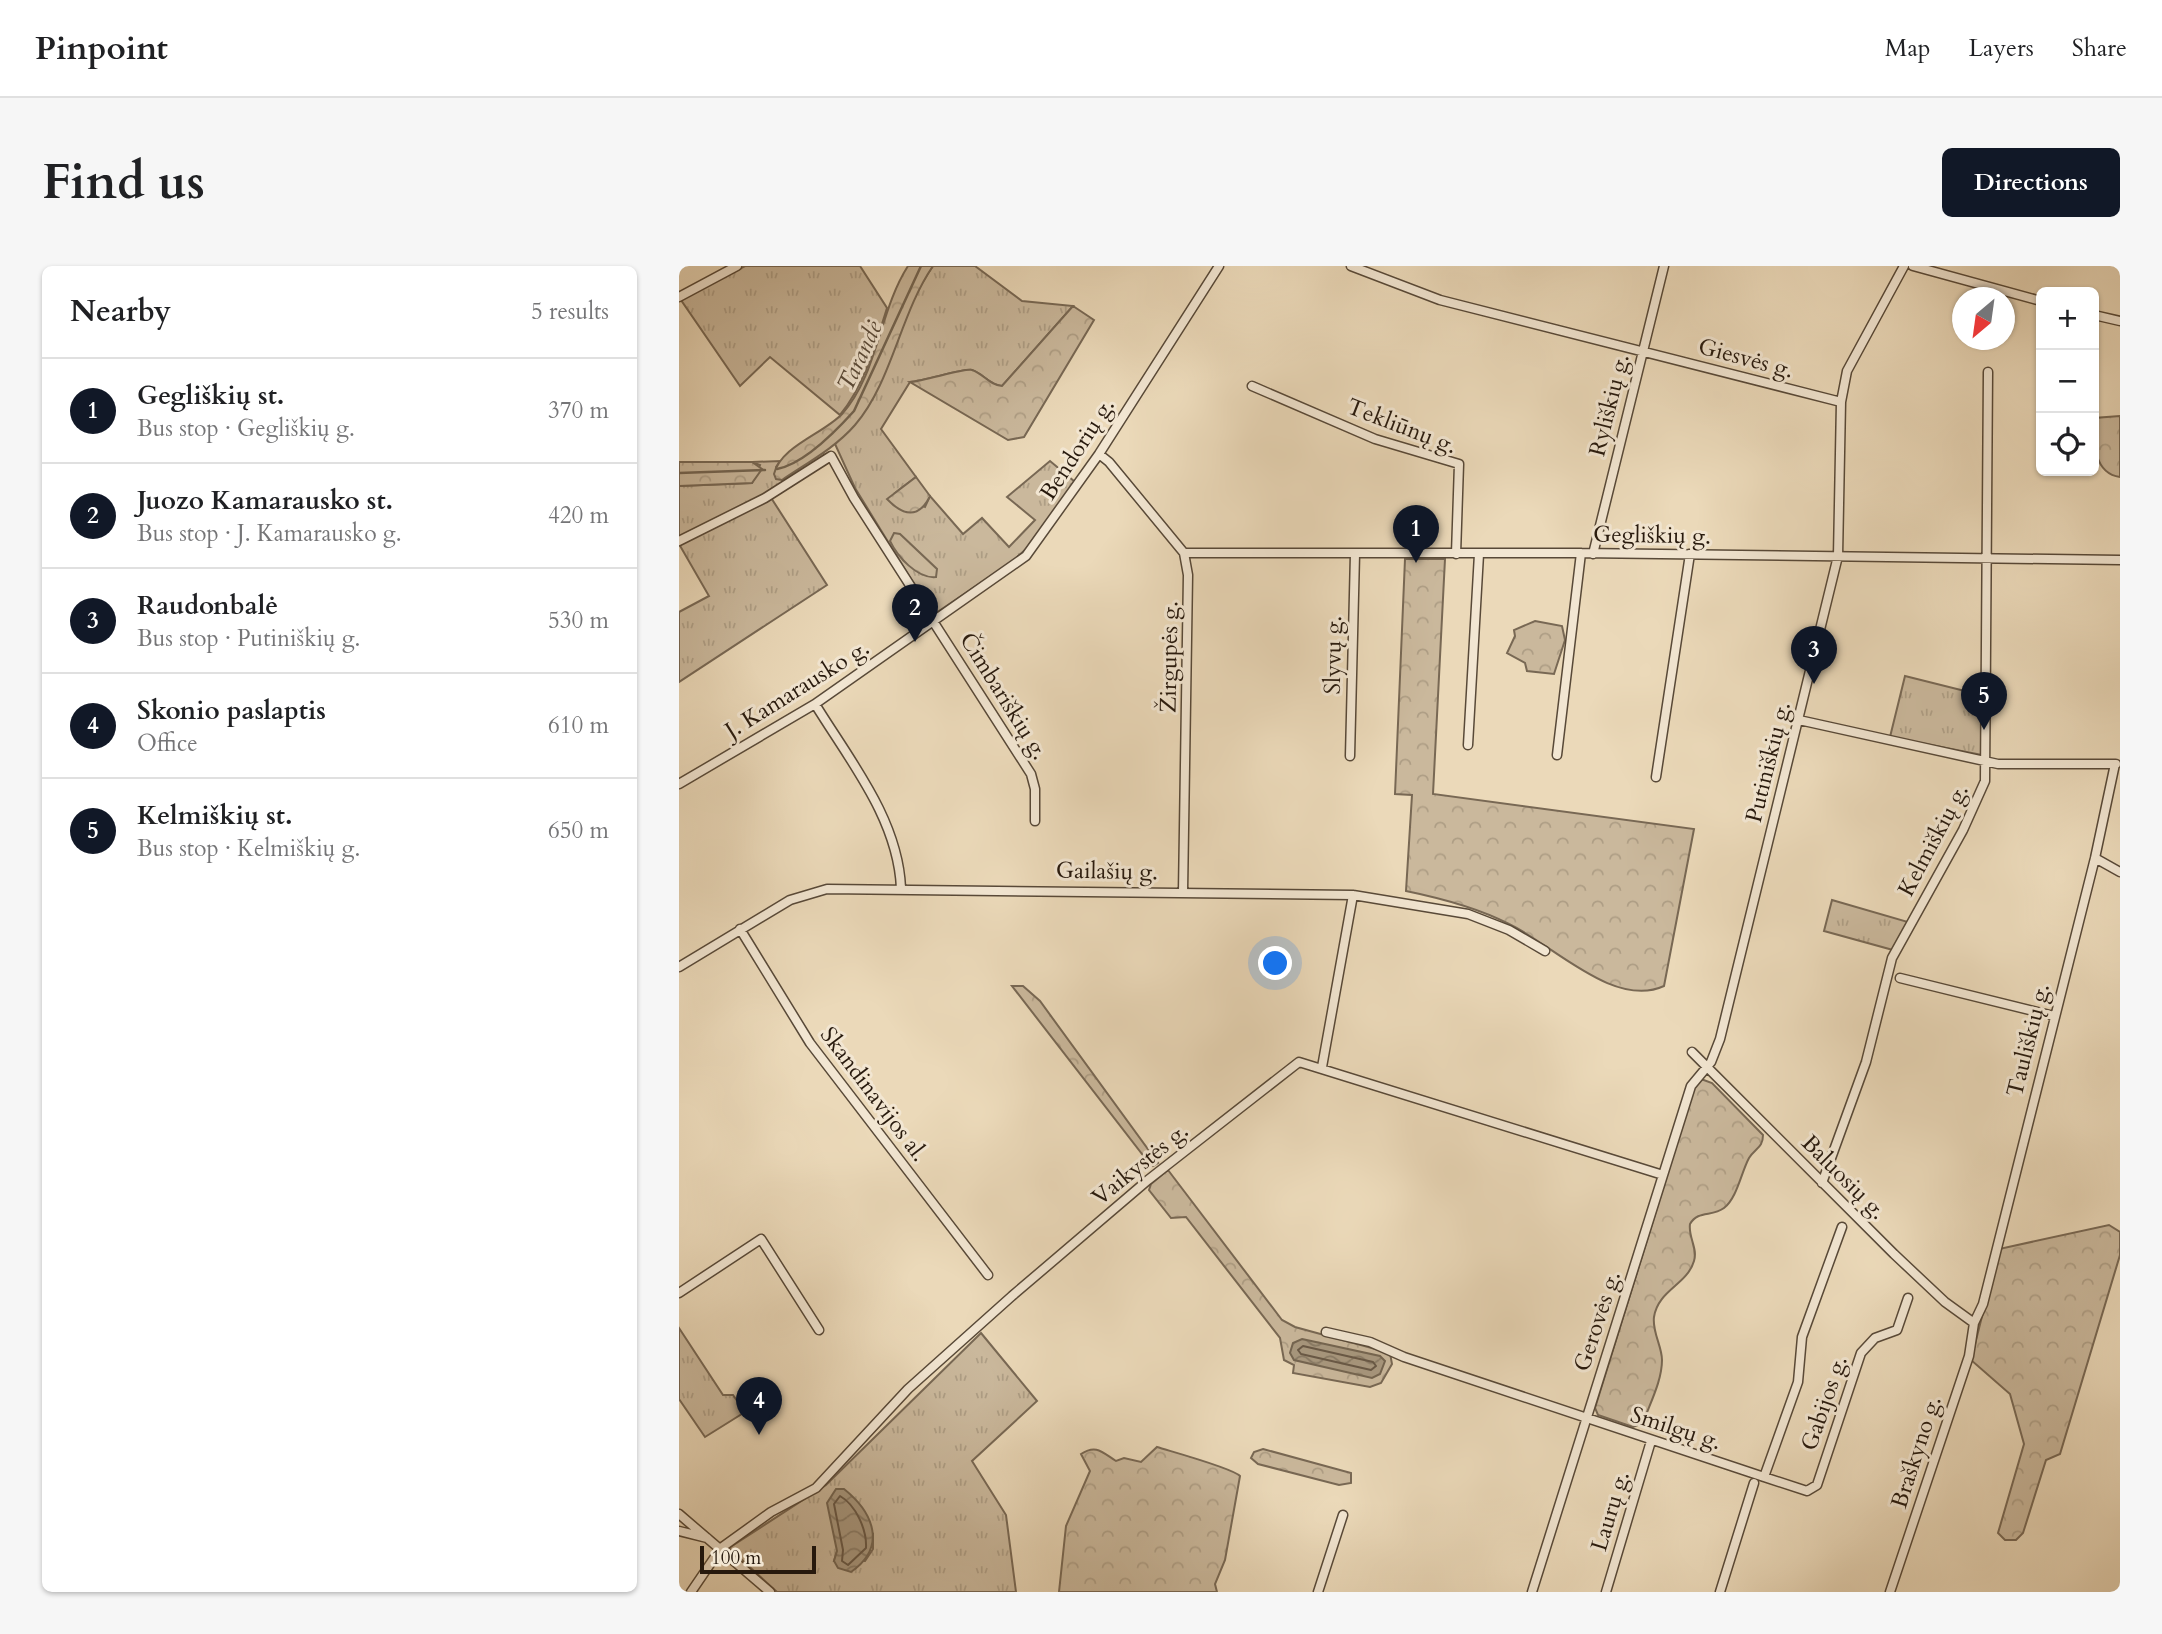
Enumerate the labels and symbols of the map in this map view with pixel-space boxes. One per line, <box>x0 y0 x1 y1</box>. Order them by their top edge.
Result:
north arrow <box>1952 287 2015 350</box>
water label: Tarandė <box>829 315 891 397</box>
street label: Giesvės g. <box>1695 330 1797 386</box>
street label: Ryliškių g. <box>1581 351 1637 459</box>
street label: Tekliūnų g. <box>1343 391 1461 461</box>
street label: Bendorių g. <box>1032 392 1122 506</box>
pin: 1 <box>1393 505 1439 563</box>
street label: Gegliškių g. <box>1593 518 1711 552</box>
pin: 2 <box>892 584 938 642</box>
street label: Žirgupės g. <box>1152 601 1185 713</box>
street label: Slyvų g. <box>1317 615 1349 695</box>
street label: Čimbariškių g. <box>953 626 1056 766</box>
pin: 3 <box>1791 626 1837 684</box>
street label: J. Kamarausko g. <box>716 632 875 747</box>
pin: 5 <box>1961 672 2007 730</box>
street label: Putiniškių g. <box>1738 698 1798 826</box>
street label: Kelmiškių g. <box>1890 778 1976 902</box>
street label: Gailašių g. <box>1056 855 1158 887</box>
your location <box>1258 946 1292 980</box>
street label: Tauliškių g. <box>1999 980 2057 1100</box>
street label: Skandinavijos al. <box>813 1020 935 1168</box>
street label: Vaikystės g. <box>1085 1116 1195 1212</box>
street label: Baluosių g. <box>1795 1128 1893 1226</box>
street label: Gerovės g. <box>1566 1267 1628 1375</box>
street label: Gabijos g. <box>1793 1351 1855 1455</box>
pin: 4 <box>736 1377 782 1435</box>
street label: Braškyno g. <box>1883 1392 1949 1512</box>
street label: Smilgų g. <box>1627 1399 1725 1457</box>
street label: Laurų g. <box>1583 1467 1637 1555</box>
scale bar <box>700 1543 815 1575</box>

